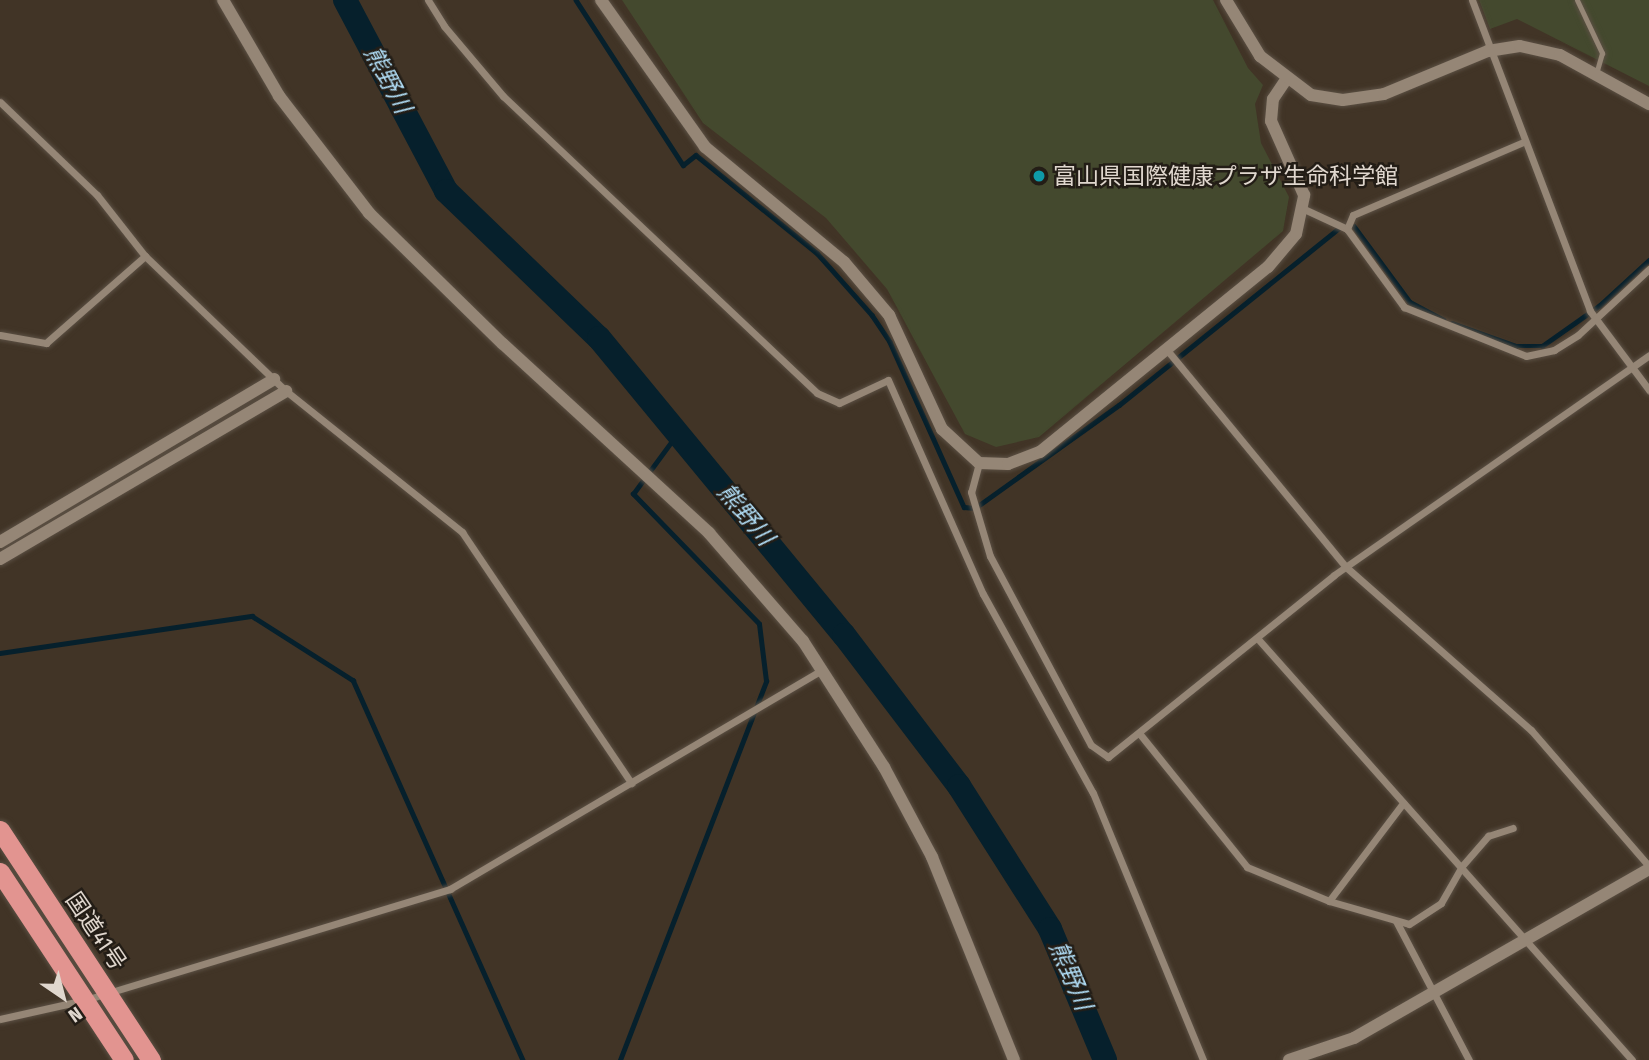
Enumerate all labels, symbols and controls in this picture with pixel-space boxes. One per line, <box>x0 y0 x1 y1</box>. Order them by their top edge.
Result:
water label: 熊野川 <box>357 41 417 119</box>
place label: 富山県国際健康プラザ生命科学館 <box>1053 162 1398 190</box>
marker: 富山県国際健康プラザ生命科学館 <box>1031 168 1047 184</box>
water label: 熊野川 <box>711 478 779 552</box>
street label: 国道41号 <box>60 887 132 975</box>
water label: 熊野川 <box>1043 937 1097 1015</box>
north arrow <box>28 962 98 1032</box>
text: N <box>64 1002 87 1027</box>

